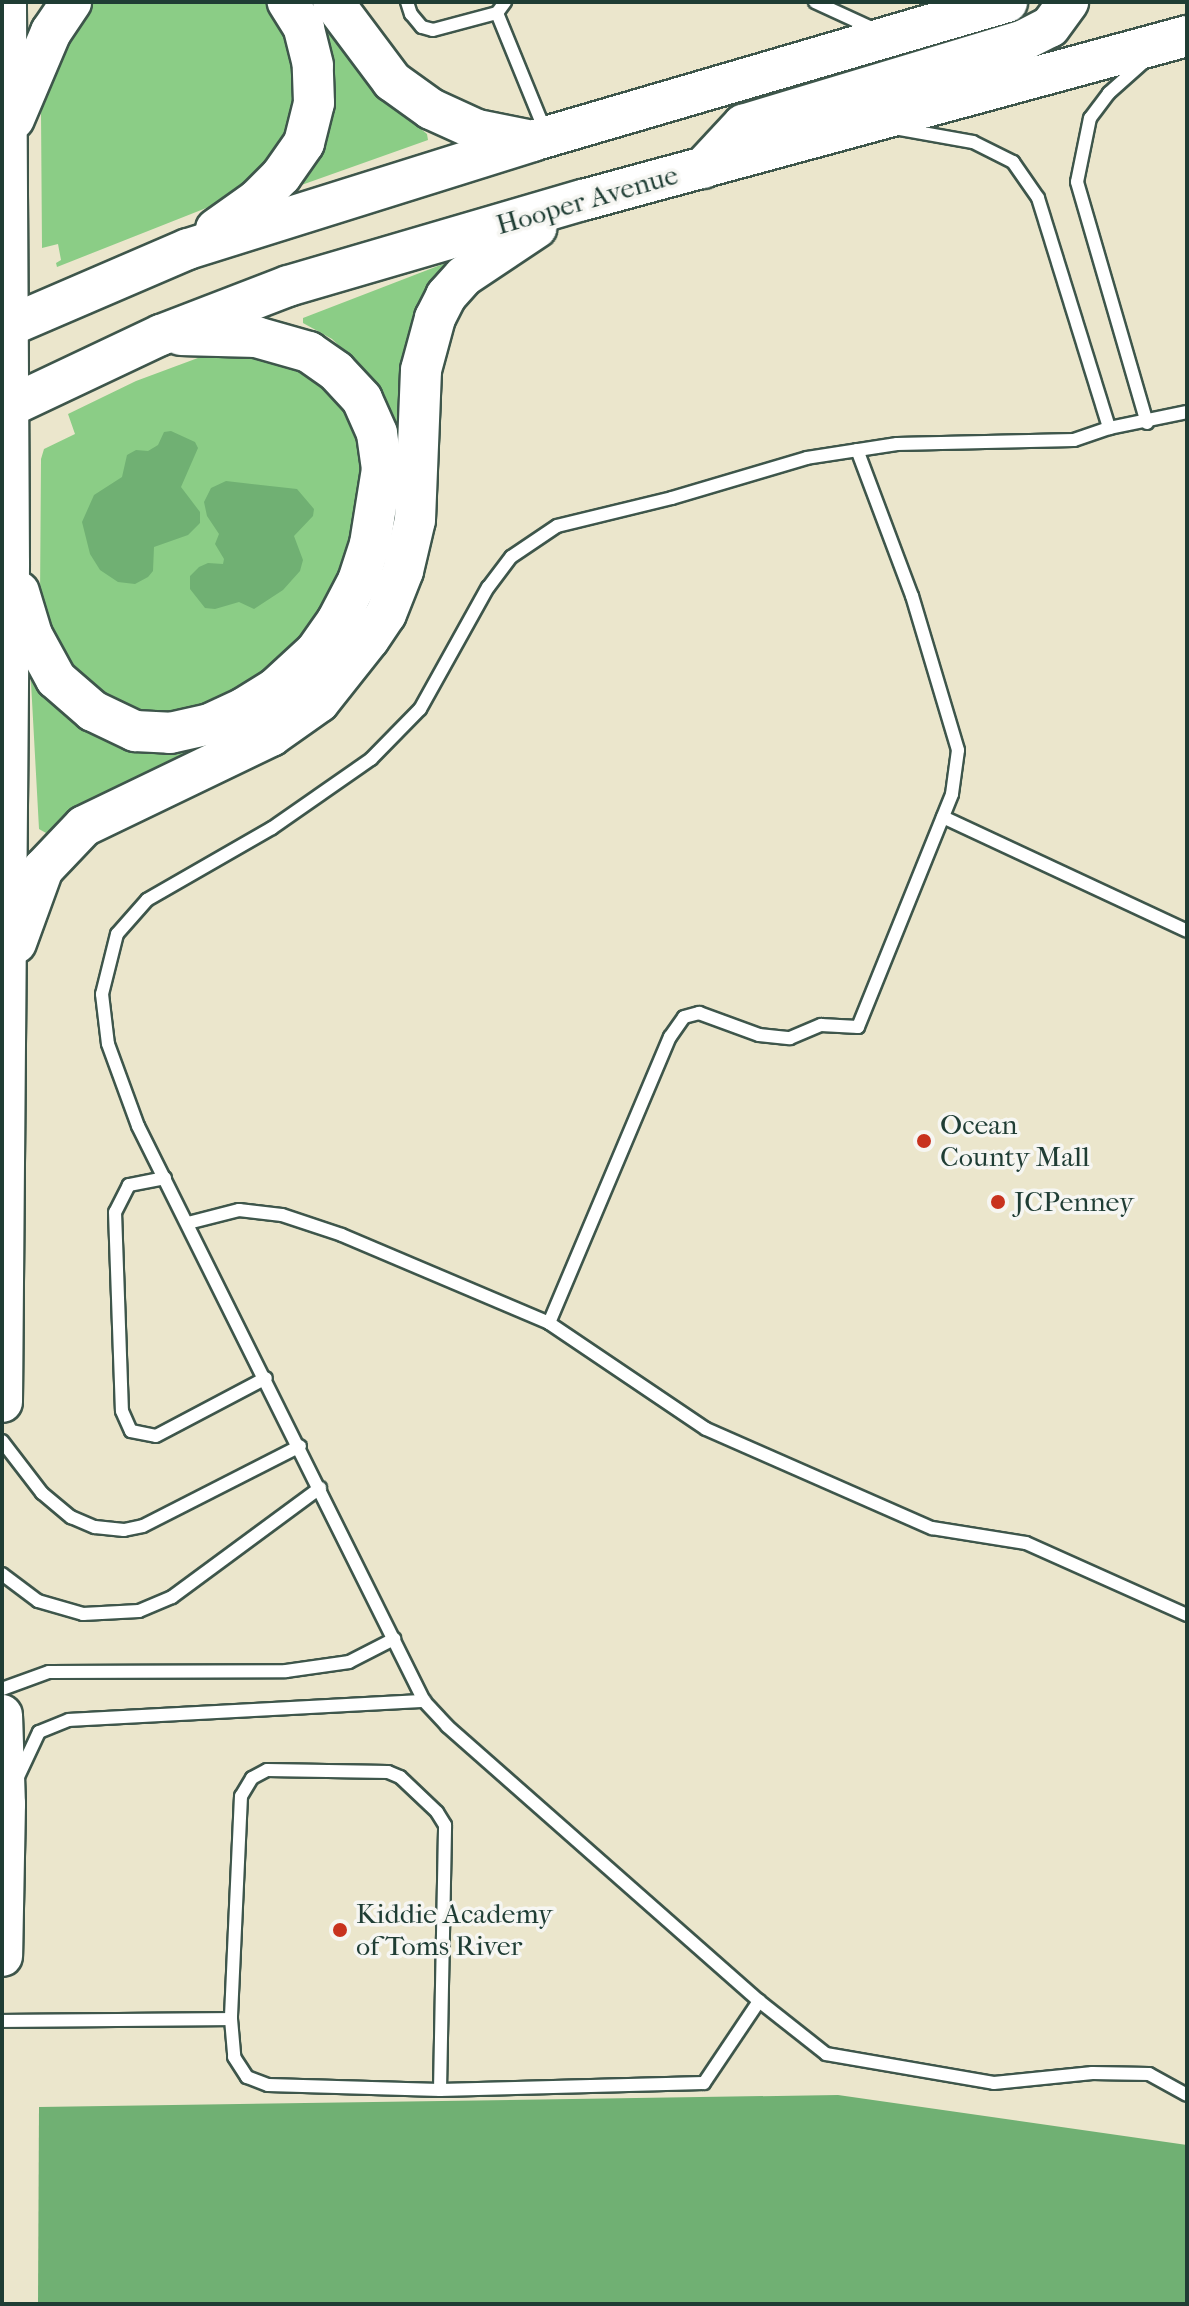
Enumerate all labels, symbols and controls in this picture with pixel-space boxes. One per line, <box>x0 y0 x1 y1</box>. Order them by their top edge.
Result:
street label: Hooper Avenue <box>492 158 682 242</box>
place label: Ocean County Mall <box>940 1108 1090 1174</box>
marker: Ocean County Mall <box>915 1132 933 1150</box>
place label: JCPenney <box>1014 1185 1134 1219</box>
marker: JCPenney <box>989 1193 1007 1211</box>
place label: Kiddie Academy of Toms River <box>356 1897 553 1963</box>
marker: Kiddie Academy of Toms River <box>331 1921 349 1939</box>

